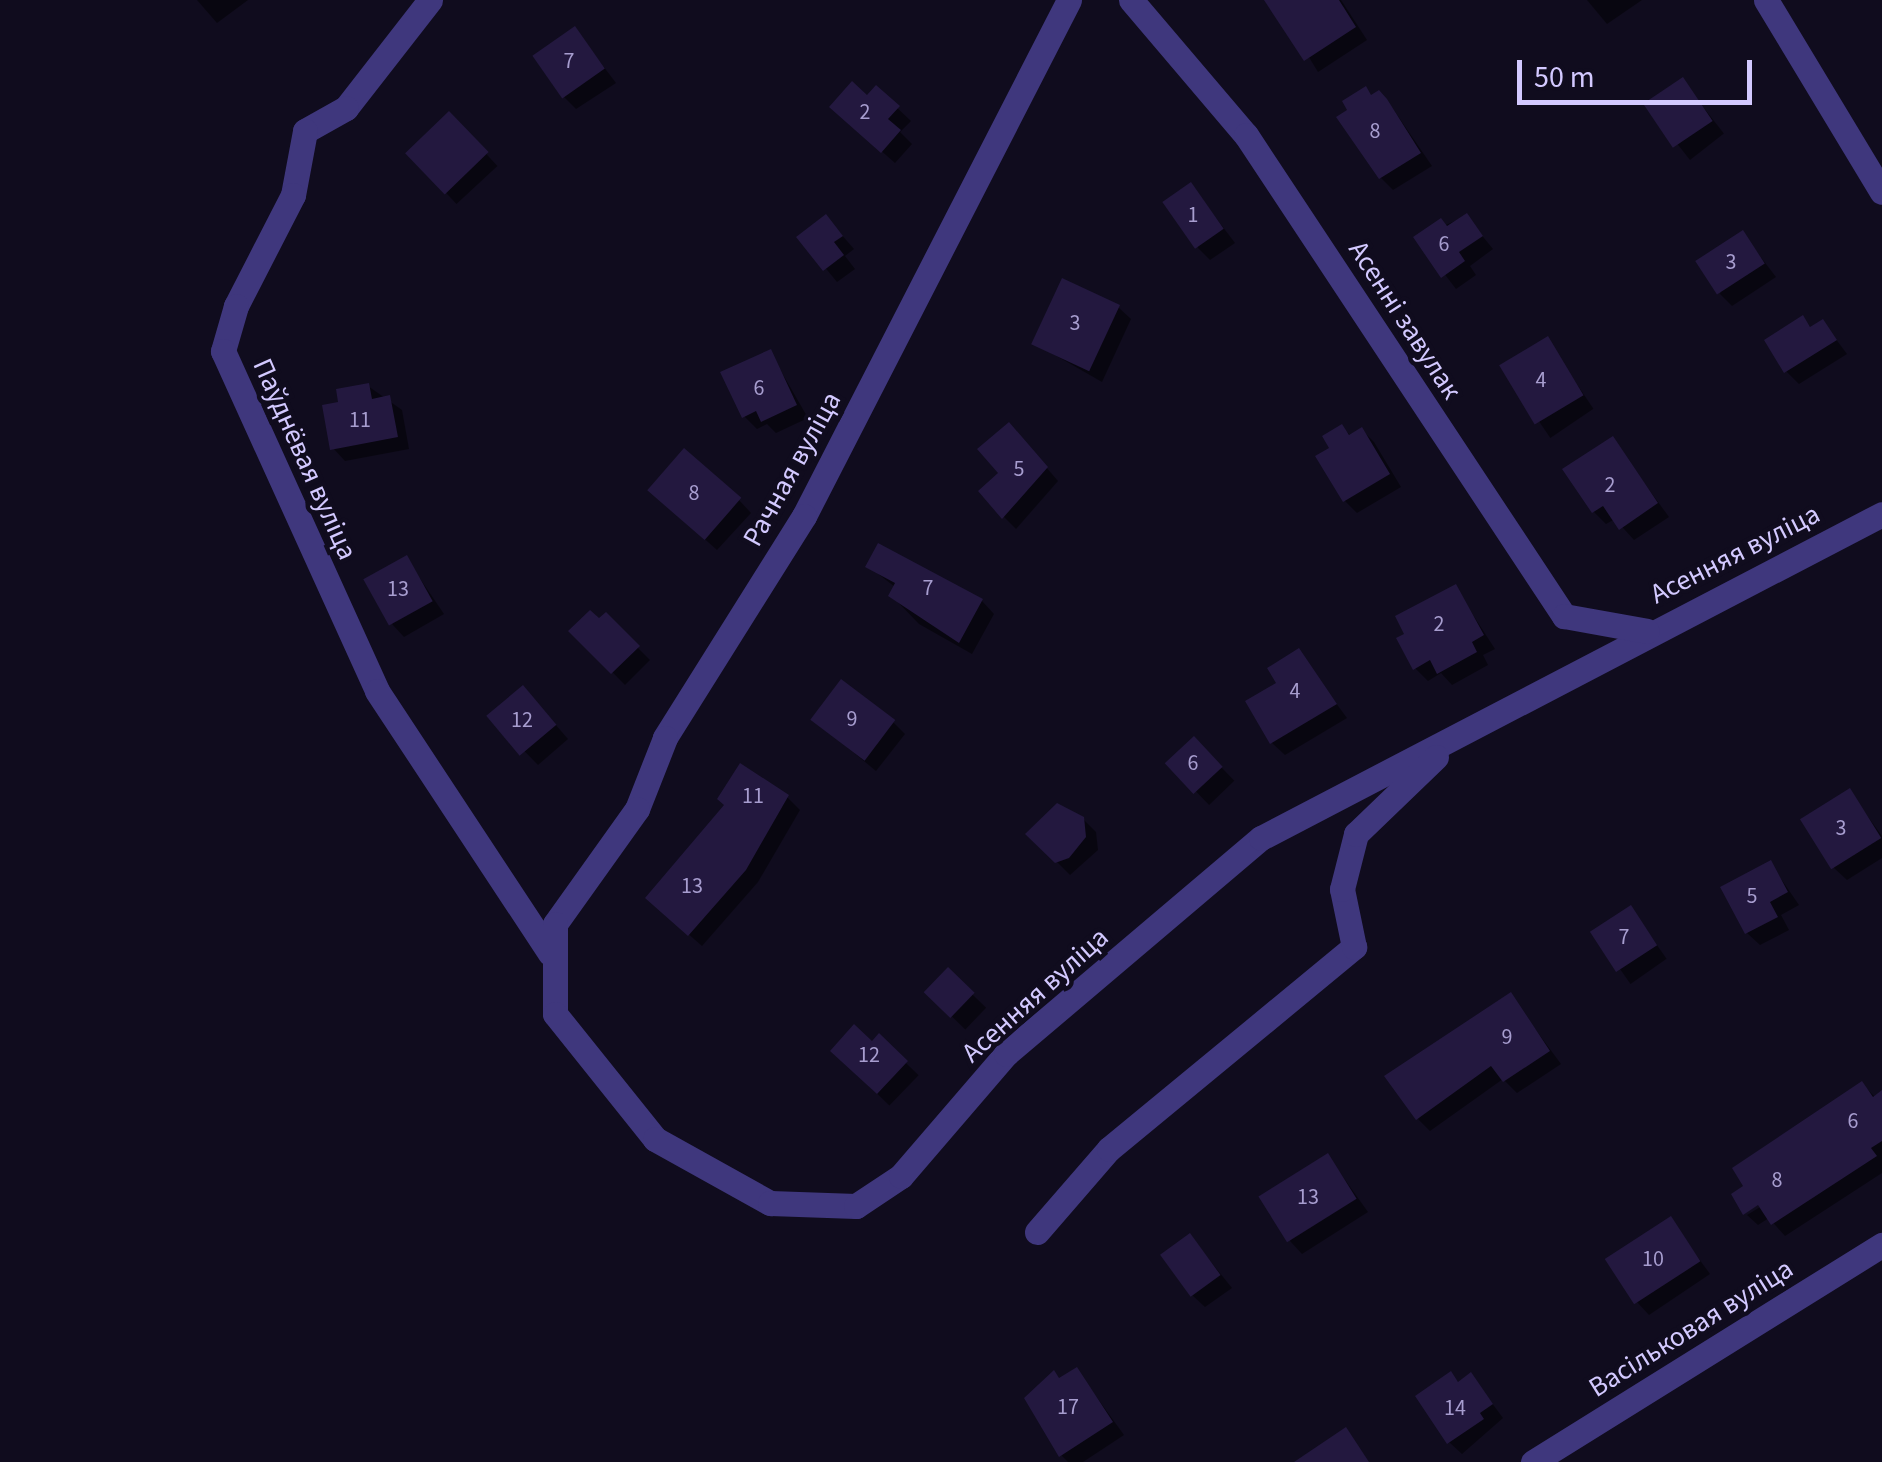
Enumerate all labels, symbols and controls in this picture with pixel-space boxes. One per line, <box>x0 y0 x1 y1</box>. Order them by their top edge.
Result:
scale bar <box>1522 40 1757 102</box>
house number: 7 <box>564 49 574 75</box>
text: 50 m <box>1534 56 1595 99</box>
house number: 2 <box>860 100 870 126</box>
house number: 8 <box>1370 119 1380 145</box>
house number: 1 <box>1188 203 1198 229</box>
house number: 6 <box>1439 232 1449 258</box>
street label: Асенні завулак <box>1341 235 1469 405</box>
house number: 3 <box>1726 250 1736 276</box>
house number: 3 <box>1070 311 1080 337</box>
street label: Паўднёвая вуліца <box>246 353 364 565</box>
house number: 4 <box>1536 368 1546 394</box>
house number: 6 <box>754 376 764 402</box>
street label: Рачная вуліца <box>736 386 848 552</box>
house number: 11 <box>349 408 371 434</box>
house number: 5 <box>1014 457 1024 483</box>
house number: 2 <box>1605 473 1615 499</box>
house number: 8 <box>689 481 699 507</box>
street label: Асенняя вуліца <box>1645 497 1825 611</box>
house number: 7 <box>923 576 933 602</box>
house number: 13 <box>387 577 409 603</box>
house number: 2 <box>1434 612 1444 638</box>
house number: 4 <box>1290 679 1300 705</box>
house number: 9 <box>847 707 857 733</box>
house number: 12 <box>511 708 533 734</box>
house number: 6 <box>1188 751 1198 777</box>
house number: 11 <box>742 784 764 810</box>
house number: 3 <box>1836 816 1846 842</box>
house number: 13 <box>681 874 703 900</box>
house number: 5 <box>1747 884 1757 910</box>
street label: Асенняя вуліца <box>955 920 1115 1070</box>
house number: 7 <box>1619 925 1629 951</box>
house number: 9 <box>1502 1025 1512 1051</box>
house number: 12 <box>858 1043 880 1069</box>
house number: 6 <box>1848 1109 1858 1135</box>
house number: 8 <box>1772 1168 1782 1194</box>
house number: 13 <box>1297 1185 1319 1211</box>
house number: 10 <box>1642 1247 1664 1273</box>
street label: Васільковая вуліца <box>1583 1252 1799 1404</box>
house number: 17 <box>1057 1395 1079 1421</box>
house number: 14 <box>1444 1396 1466 1422</box>

